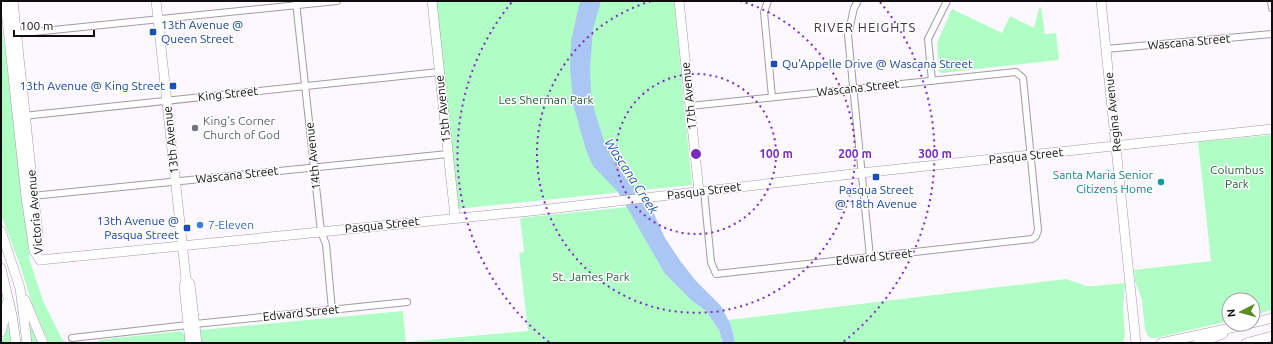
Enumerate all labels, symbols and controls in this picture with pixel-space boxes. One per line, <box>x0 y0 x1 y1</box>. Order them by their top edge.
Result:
scale bar <box>14 12 94 38</box>
place label: 13th Avenue @ Queen Street <box>161 18 243 45</box>
text: 100 m <box>20 19 53 32</box>
district label: RIVER HEIGHTS <box>814 20 916 34</box>
marker: 13th Avenue @ Queen Street <box>148 27 158 37</box>
street label: Wascana Street <box>1147 31 1231 52</box>
place label: Qu'Appelle Drive @ Wascana Street <box>782 57 973 70</box>
marker: Qu'Appelle Drive @ Wascana Street <box>769 59 779 69</box>
street label: 17th Avenue <box>678 61 699 131</box>
street label: Regina Avenue <box>1102 72 1123 153</box>
street label: 15th Avenue <box>432 74 453 144</box>
street label: Wascana Street <box>816 77 900 98</box>
place label: 13th Avenue @ King Street <box>19 79 165 92</box>
marker: 13th Avenue @ King Street <box>168 81 178 91</box>
street label: King Street <box>197 84 259 103</box>
park label: Les Sherman Park <box>499 93 593 106</box>
street label: 13th Avenue <box>160 105 181 175</box>
place label: King's Corner Church of God <box>203 114 280 141</box>
street label: 14th Avenue <box>302 121 323 191</box>
marker: King's Corner Church of God <box>190 123 200 133</box>
water label: Wascana Creek <box>602 136 662 217</box>
street label: Pasqua Street <box>988 145 1064 166</box>
centre of rings <box>689 147 703 161</box>
text: 100 m <box>759 147 793 160</box>
text: 200 m <box>838 147 872 160</box>
text: 300 m <box>918 147 952 160</box>
park label: Columbus Park <box>1210 163 1264 190</box>
street label: Wascana Street <box>195 164 279 185</box>
place label: Santa Maria Senior Citizens Home <box>1053 168 1153 195</box>
street label: Victoria Avenue <box>24 169 45 255</box>
marker: Pasqua Street @ 18th Avenue <box>871 172 881 182</box>
marker: Santa Maria Senior Citizens Home <box>1156 177 1166 187</box>
street label: Pasqua Street <box>666 179 742 202</box>
place label: Pasqua Street @ 18th Avenue <box>835 183 917 210</box>
place label: 13th Avenue @ Pasqua Street <box>97 214 179 241</box>
street label: Pasqua Street <box>344 214 420 235</box>
place label: 7-Eleven <box>208 218 254 231</box>
marker: 7-Eleven <box>195 220 205 230</box>
marker: 13th Avenue @ Pasqua Street <box>182 223 192 233</box>
street label: Edward Street <box>835 246 913 267</box>
park label: St. James Park <box>552 270 630 283</box>
north arrow <box>1221 292 1261 332</box>
street label: Edward Street <box>262 302 340 323</box>
text: N <box>1225 308 1237 318</box>

